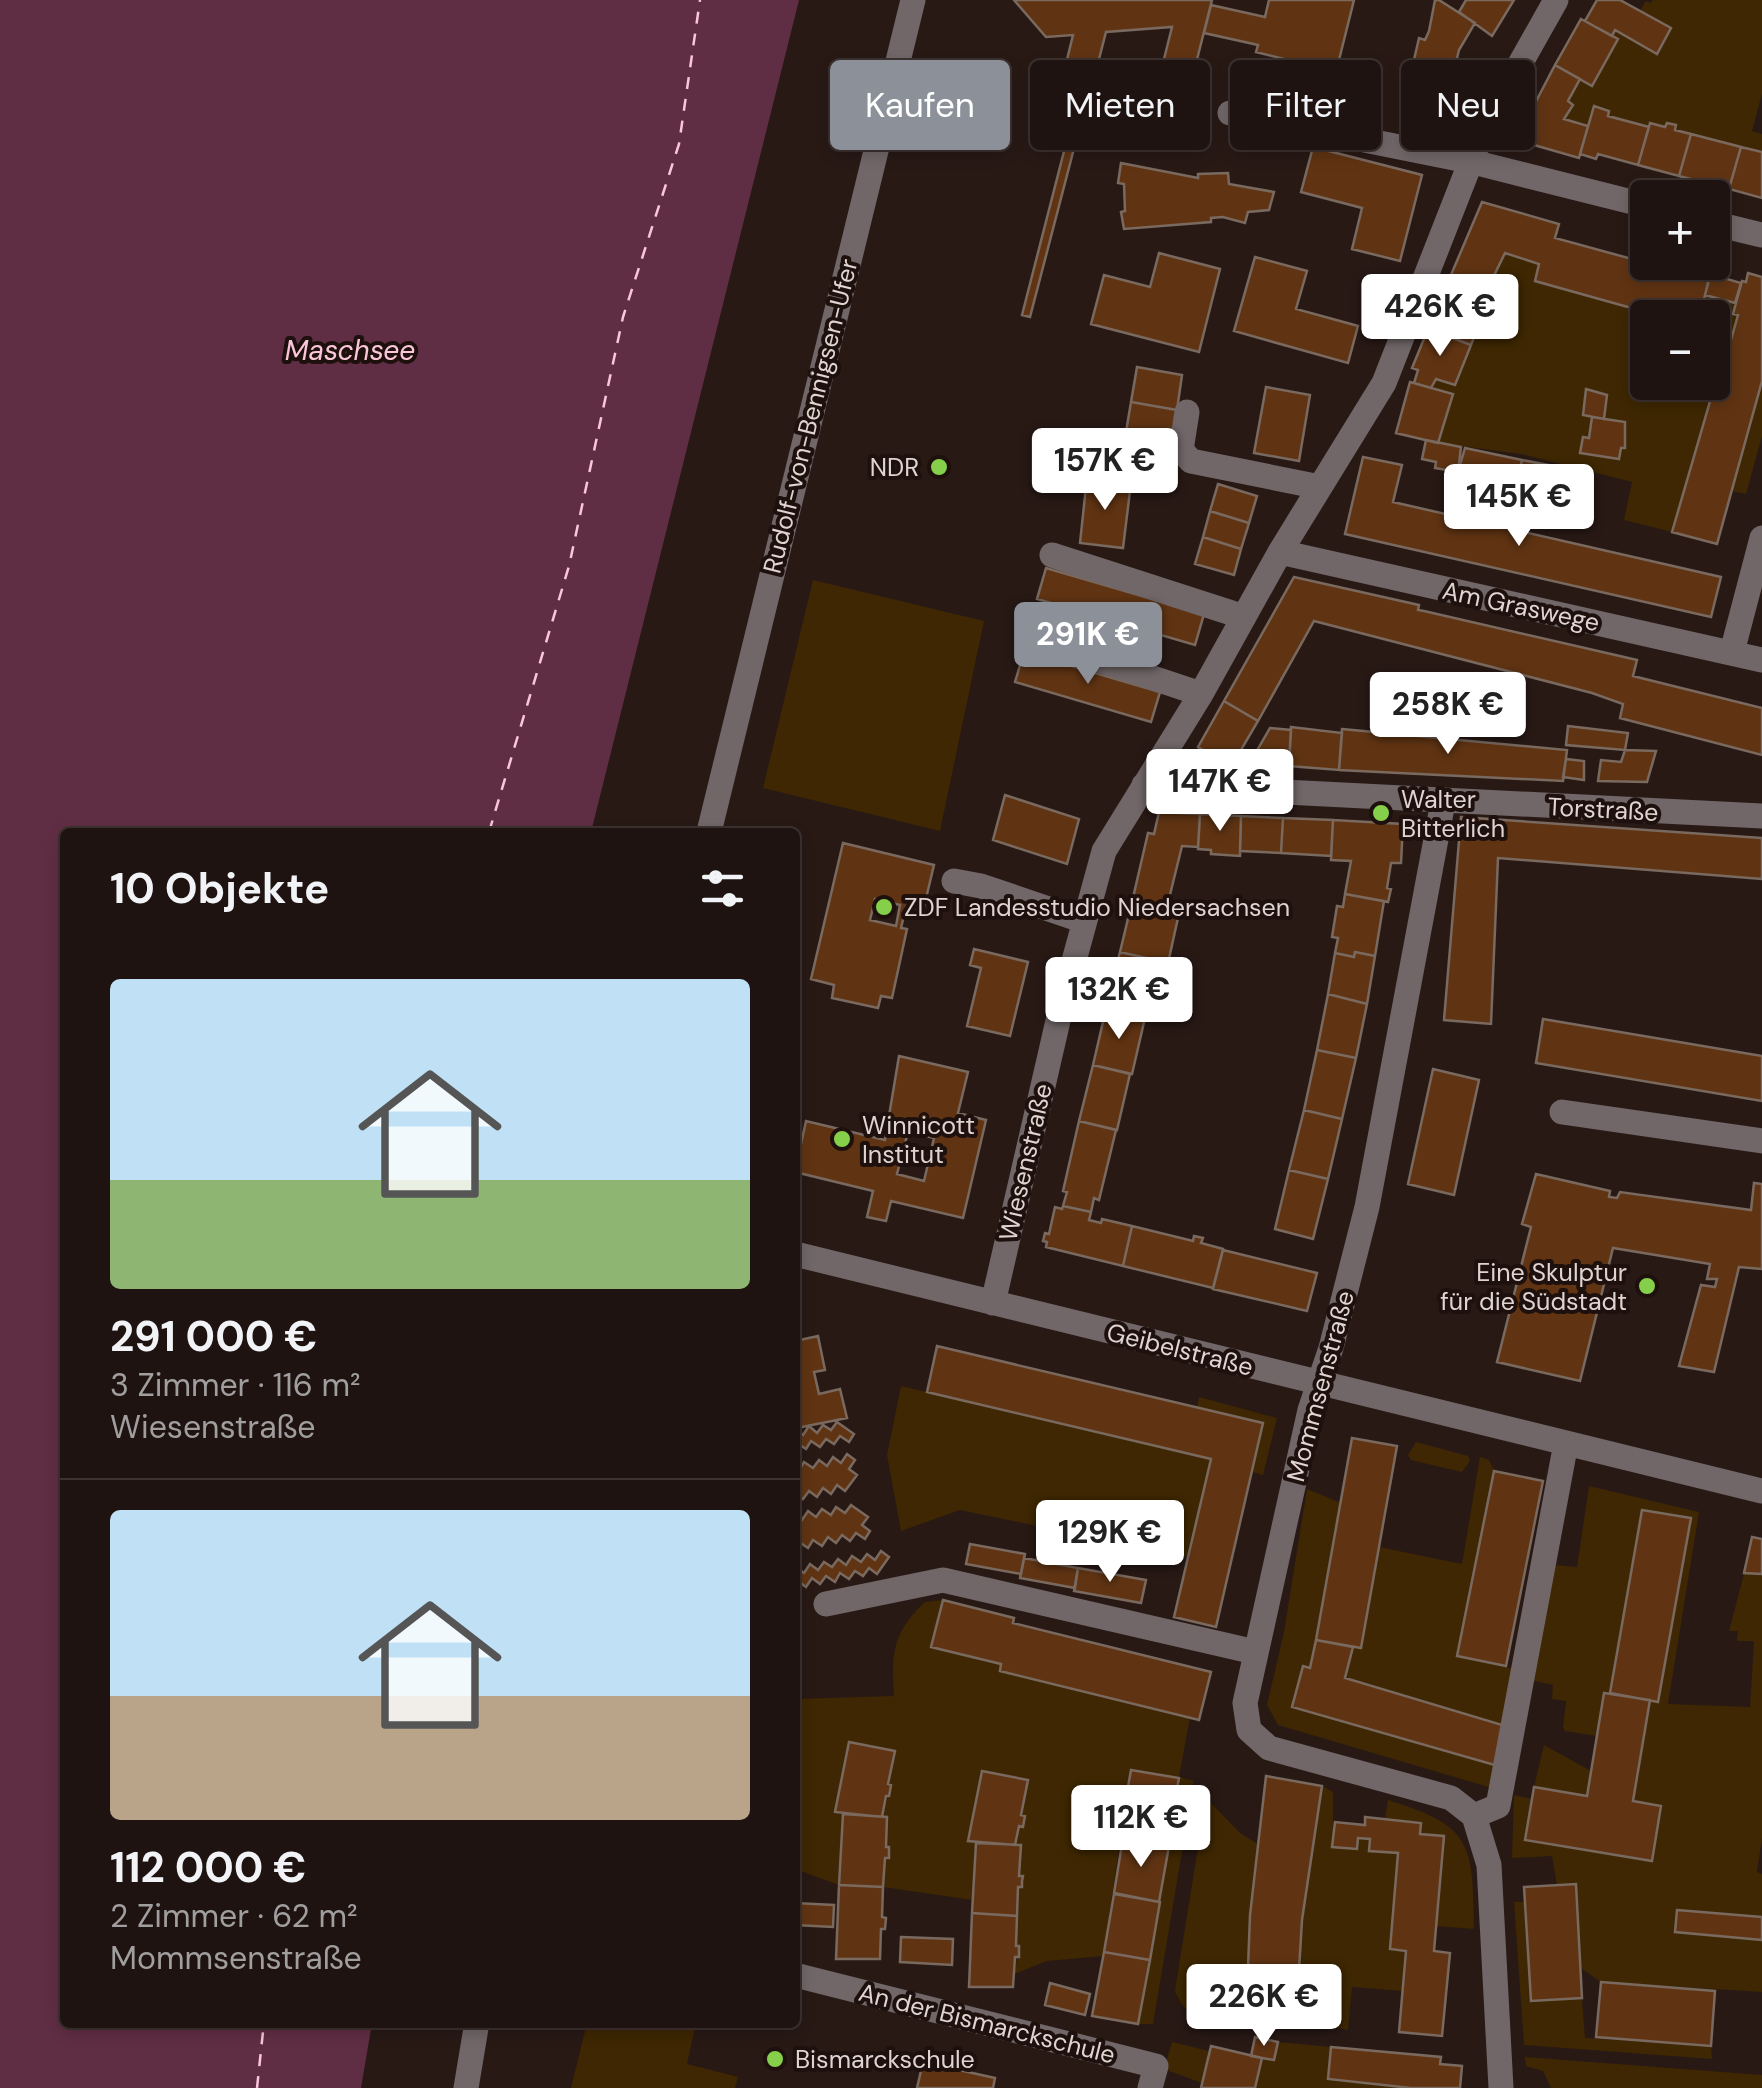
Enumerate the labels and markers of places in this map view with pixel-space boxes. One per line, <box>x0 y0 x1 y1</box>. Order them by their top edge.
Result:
pin: 426K € <box>1359 274 1521 359</box>
pin: 157K € <box>1024 428 1186 513</box>
place label: NDR <box>870 451 919 484</box>
marker: NDR <box>928 456 950 478</box>
pin: 145K € <box>1438 464 1600 549</box>
pin: 291K € <box>1007 602 1169 687</box>
pin: 258K € <box>1367 672 1529 757</box>
pin: 147K € <box>1139 749 1301 834</box>
place label: Walter Bitterlich <box>1401 783 1505 845</box>
marker: Walter Bitterlich <box>1370 802 1392 824</box>
place label: ZDF Landesstudio Niedersachsen <box>904 891 1290 924</box>
marker: ZDF Landesstudio Niedersachsen <box>873 896 895 918</box>
pin: 132K € <box>1038 957 1200 1042</box>
place label: Winnicott Institut <box>862 1109 975 1171</box>
marker: Winnicott Institut <box>831 1128 853 1150</box>
place label: Eine Skulptur für die Südstadt <box>1440 1256 1627 1318</box>
marker: Eine Skulptur für die Südstadt <box>1636 1275 1658 1297</box>
pin: 129K € <box>1029 1500 1191 1585</box>
pin: 112K € <box>1060 1785 1222 1870</box>
pin: 226K € <box>1183 1964 1345 2049</box>
place label: Bismarckschule <box>795 2044 975 2074</box>
marker: Bismarckschule <box>764 2048 786 2070</box>

